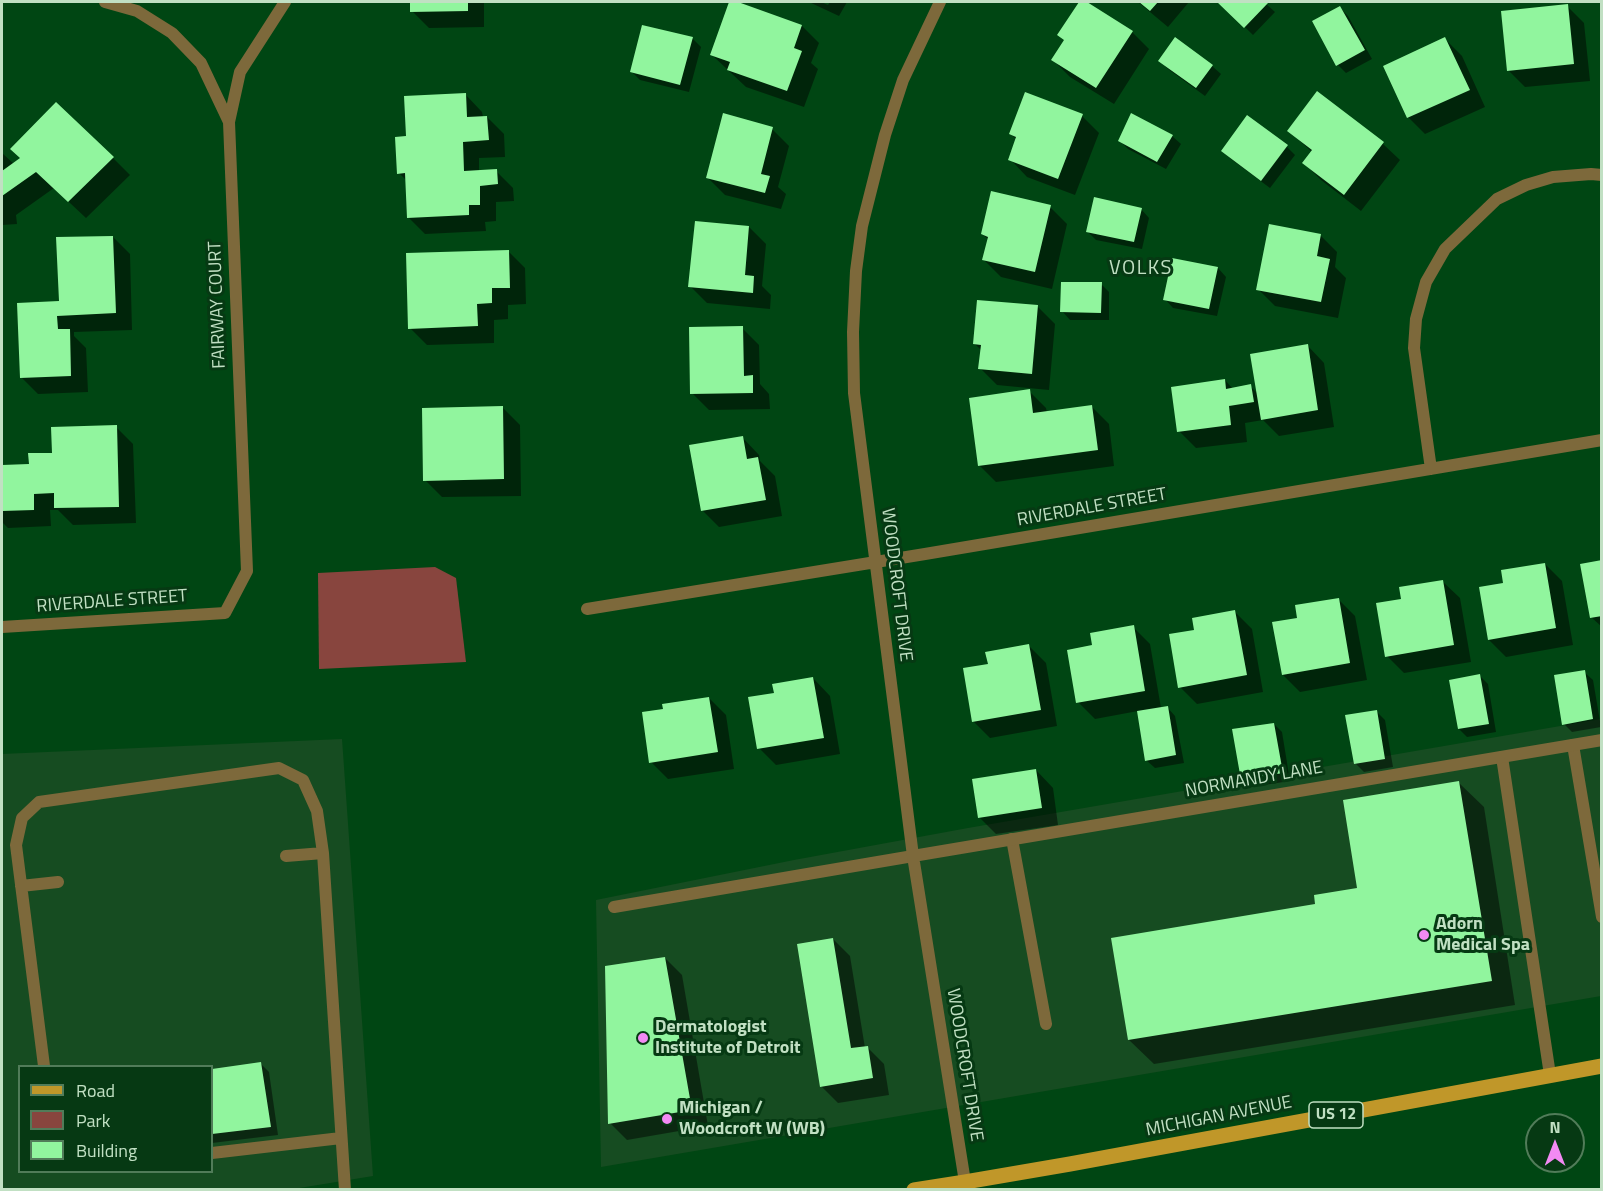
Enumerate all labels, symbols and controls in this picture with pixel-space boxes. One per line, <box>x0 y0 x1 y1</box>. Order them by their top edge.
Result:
street label: FAIRWAY COURT <box>205 241 231 369</box>
district label: VOLKS <box>1109 257 1173 281</box>
street label: RIVERDALE STREET <box>1016 484 1168 532</box>
street label: WOODCROFT DRIVE <box>876 507 916 663</box>
street label: RIVERDALE STREET <box>36 586 188 618</box>
street label: NORMANDY LANE <box>1184 757 1324 803</box>
place label: Adorn Medical Spa <box>1436 914 1530 956</box>
marker: Adorn Medical Spa <box>1417 928 1431 942</box>
street label: WOODCROFT DRIVE <box>941 987 987 1143</box>
place label: Dermatologist Institute of Detroit <box>655 1017 801 1060</box>
marker: Dermatologist Institute of Detroit <box>636 1031 650 1045</box>
legend <box>18 1065 213 1173</box>
text: Road <box>76 1077 115 1104</box>
street label: MICHIGAN AVENUE <box>1144 1092 1294 1142</box>
place label: Michigan / Woodcroft W (WB) <box>679 1098 825 1140</box>
road number: US 12 <box>1309 1102 1363 1128</box>
text: Park <box>76 1107 110 1134</box>
marker: Michigan / Woodcroft W (WB) <box>660 1112 674 1126</box>
north arrow <box>1525 1113 1585 1173</box>
text: N <box>1549 1115 1561 1139</box>
text: Building <box>76 1137 137 1164</box>

